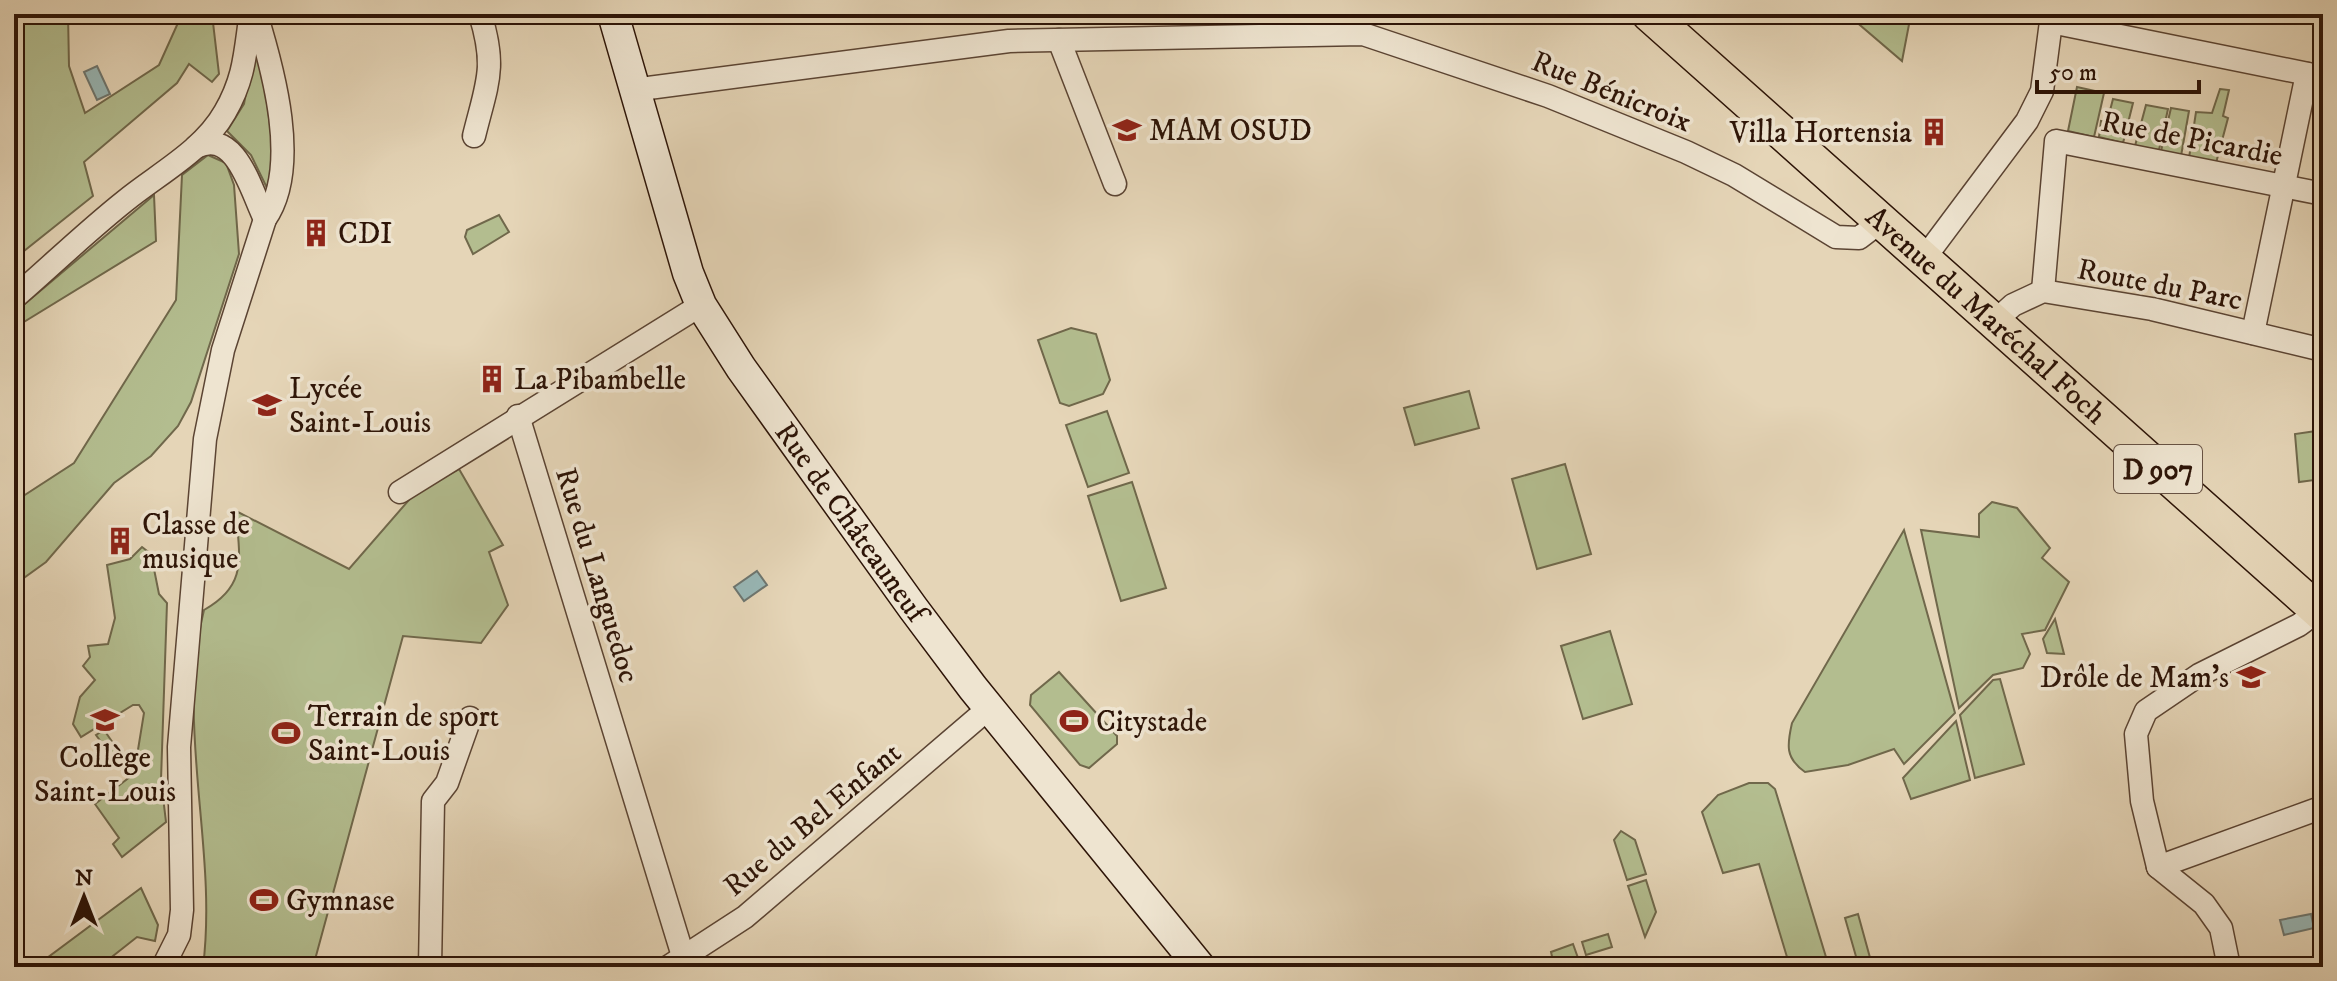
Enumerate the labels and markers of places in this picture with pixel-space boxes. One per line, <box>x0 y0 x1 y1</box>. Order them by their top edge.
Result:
place label: MAM OSUD <box>1149 113 1312 150</box>
school or university icon: MAM OSUD <box>1112 115 1142 145</box>
place label: Villa Hortensia <box>1729 115 1912 152</box>
building icon: Villa Hortensia <box>1919 117 1949 147</box>
place label: CDI <box>338 216 392 253</box>
building icon: CDI <box>301 218 331 248</box>
place label: La Pibambelle <box>514 362 686 399</box>
building icon: La Pibambelle <box>477 364 507 394</box>
place label: Lycée Saint-Louis <box>289 371 431 442</box>
school or university icon: Lycée Saint-Louis <box>252 390 282 420</box>
place label: Classe de musique <box>142 507 250 578</box>
building icon: Classe de musique <box>105 526 135 556</box>
place label: Drôle de Mam's <box>2040 660 2229 697</box>
school or university icon: Drôle de Mam's <box>2236 662 2266 692</box>
place label: Terrain de sport Saint-Louis <box>308 699 499 770</box>
place label: Citystade <box>1096 704 1207 741</box>
school or university icon: Collège Saint-Louis <box>90 705 120 735</box>
sports icon: Citystade <box>1059 706 1089 736</box>
sports icon: Terrain de sport Saint-Louis <box>271 718 301 748</box>
place label: Collège Saint-Louis <box>34 740 176 811</box>
place label: Gymnase <box>286 883 395 920</box>
sports icon: Gymnase <box>249 885 279 915</box>

